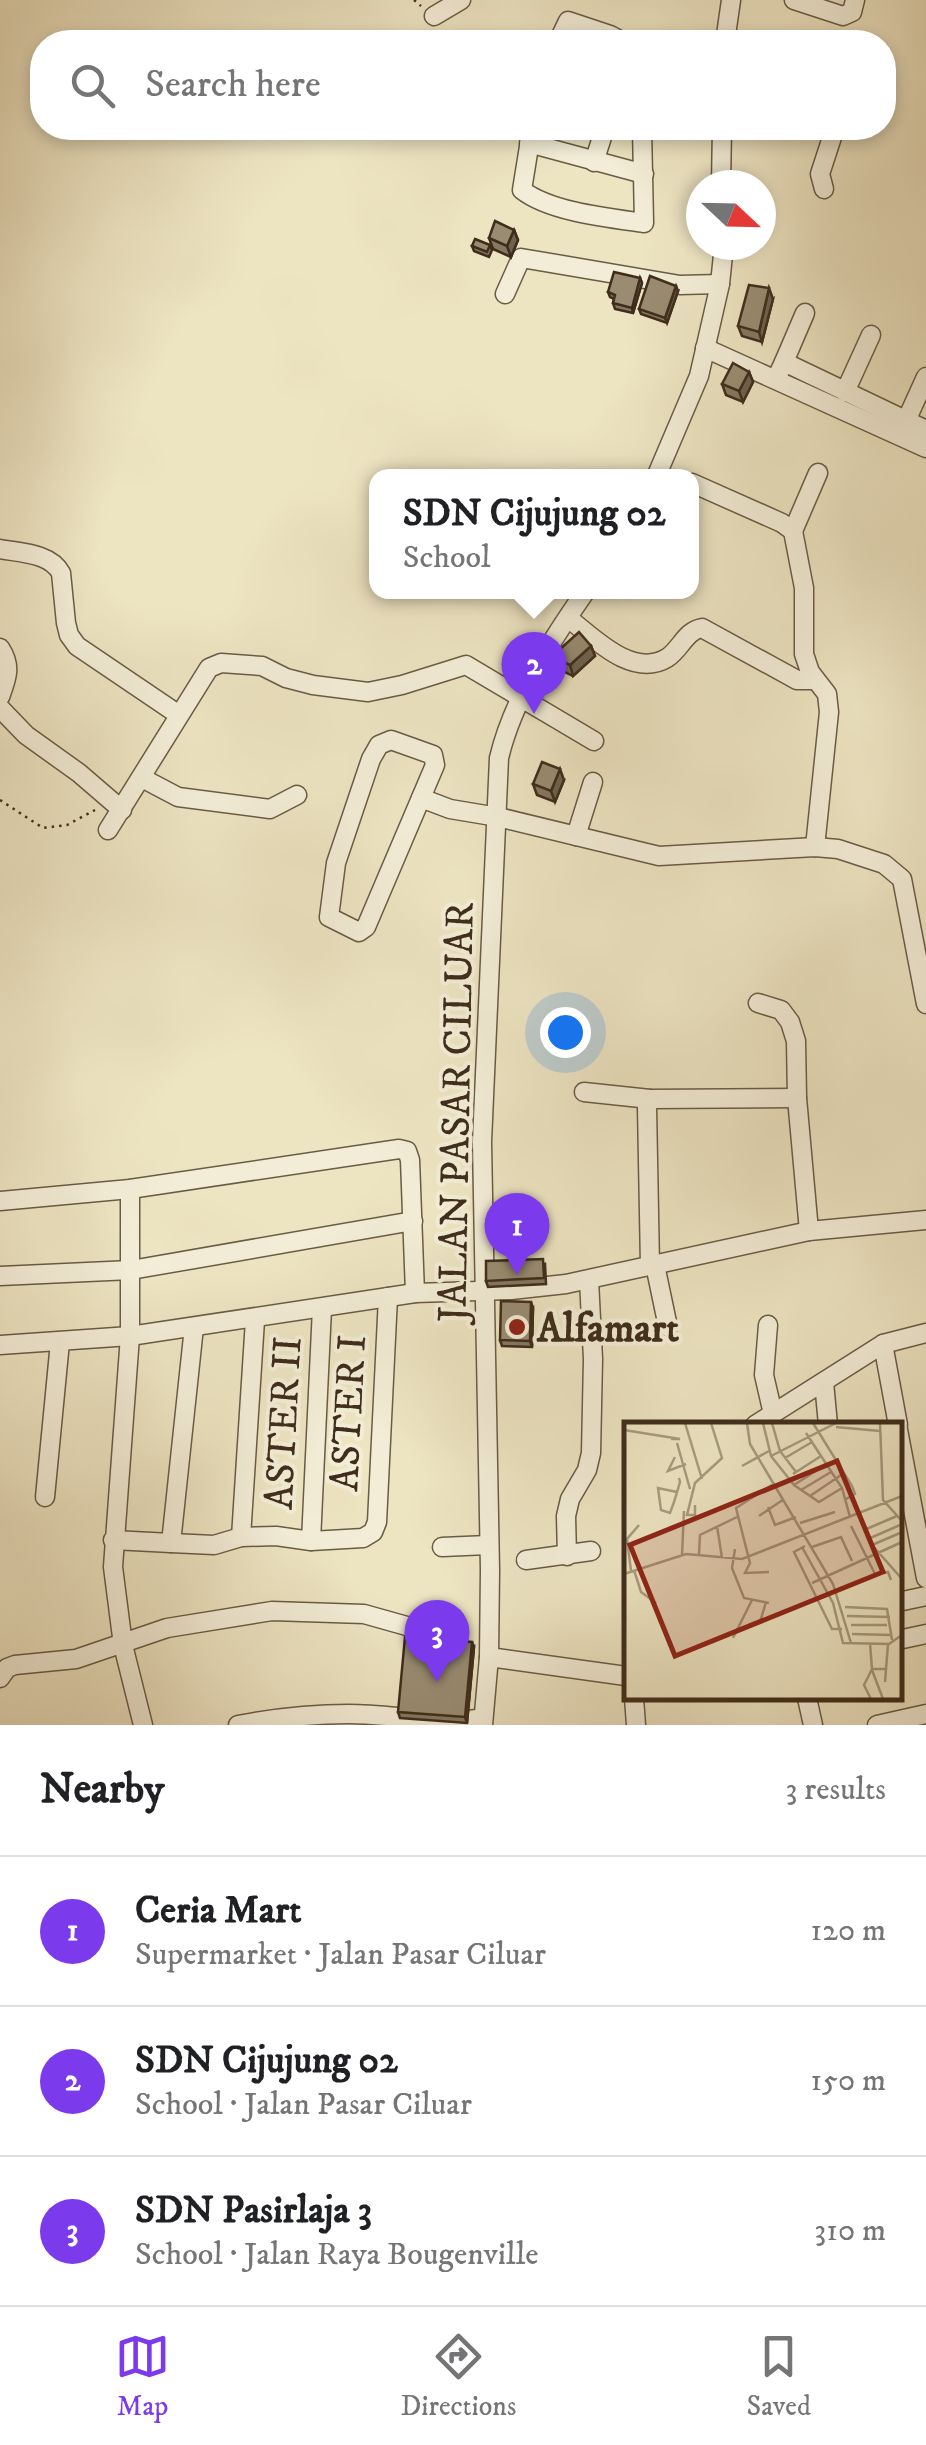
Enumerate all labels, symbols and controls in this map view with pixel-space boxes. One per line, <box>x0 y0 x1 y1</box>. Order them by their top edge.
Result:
search box <box>30 30 896 140</box>
icon: search <box>65 58 120 113</box>
text: Search here <box>145 61 321 109</box>
north arrow <box>686 170 776 260</box>
popup <box>369 469 699 599</box>
text: SDN Cijujung 02 <box>403 490 665 538</box>
text: School <box>403 538 491 578</box>
pin: 2 <box>502 632 566 714</box>
street label: JALAN PASAR CILUAR <box>429 902 487 1326</box>
your location <box>540 1007 591 1058</box>
pin: 1 <box>484 1192 550 1275</box>
place label: Alfamart <box>536 1305 679 1355</box>
marker: Alfamart <box>506 1316 528 1338</box>
street label: ASTER I <box>321 1334 379 1493</box>
street label: ASTER II <box>255 1335 314 1511</box>
inset map <box>624 1422 901 1700</box>
pin: 3 <box>404 1600 470 1682</box>
text: Nearby <box>40 1764 164 1816</box>
text: 3 results <box>785 1770 886 1810</box>
text: Ceria Mart <box>135 1887 301 1935</box>
text: 1 <box>67 1911 78 1951</box>
text: 120 m <box>810 1911 886 1951</box>
text: Supermarket · Jalan Pasar Ciluar <box>135 1935 546 1975</box>
text: SDN Cijujung 02 <box>135 2037 398 2085</box>
text: 2 <box>65 2061 80 2101</box>
text: 150 m <box>810 2061 886 2101</box>
text: School · Jalan Pasar Ciluar <box>135 2085 472 2125</box>
text: SDN Pasirlaja 3 <box>135 2187 372 2235</box>
text: 3 <box>67 2211 78 2251</box>
text: 310 m <box>814 2211 886 2251</box>
text: School · Jalan Raya Bougenville <box>135 2235 538 2275</box>
tab: Map <box>115 2329 170 2424</box>
tab: Directions <box>400 2329 516 2424</box>
tab: Saved <box>747 2329 811 2424</box>

